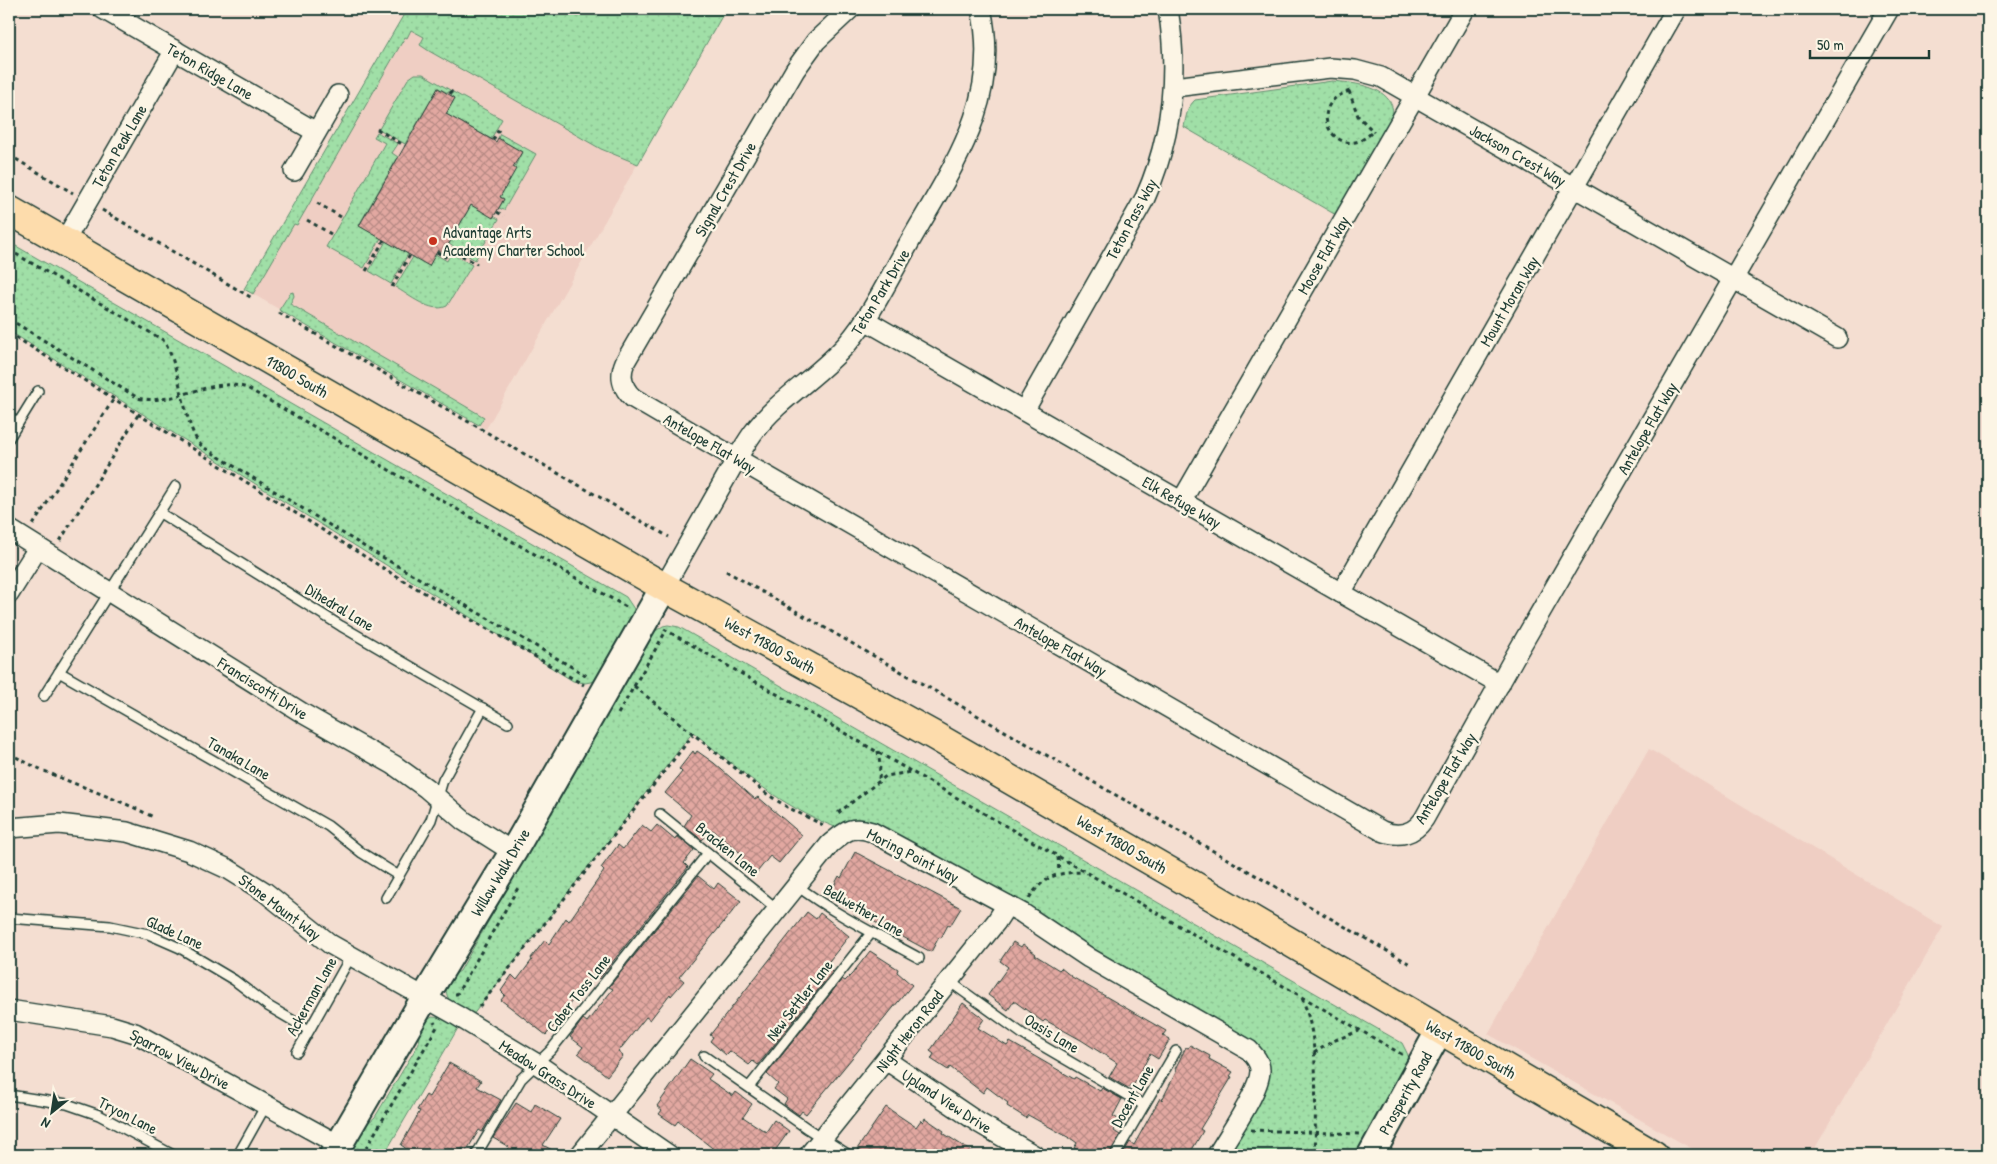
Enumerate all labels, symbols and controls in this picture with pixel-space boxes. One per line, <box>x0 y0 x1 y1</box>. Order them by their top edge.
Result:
scale bar <box>1810 28 1928 60</box>
text: 50 m <box>1817 34 1844 55</box>
street label: Teton Ridge Lane <box>163 37 258 105</box>
street label: Teton Peak Lane <box>86 100 152 192</box>
street label: Jackson Crest Way <box>1466 118 1571 192</box>
street label: Signal Crest Drive <box>689 137 761 241</box>
street label: Teton Pass Way <box>1100 174 1162 264</box>
street label: Moose Flat Way <box>1292 212 1354 298</box>
place label: Advantage Arts Academy Charter School <box>443 221 585 261</box>
marker: Advantage Arts Academy Charter School <box>427 235 439 247</box>
street label: Teton Park Drive <box>846 244 915 339</box>
street label: Mount Moran Way <box>1474 252 1544 350</box>
street label: 11800 South <box>262 349 333 403</box>
street label: Antelope Flat Way <box>1612 378 1682 478</box>
street label: Antelope Flat Way <box>660 408 760 478</box>
street label: Elk Refuge Way <box>1139 471 1226 534</box>
street label: Dihedral Lane <box>301 578 379 637</box>
street label: West 11800 South <box>721 611 820 679</box>
street label: Antelope Flat Way <box>1011 611 1111 681</box>
street label: Franciscotti Drive <box>213 651 313 725</box>
street label: Antelope Flat Way <box>1409 728 1481 828</box>
street label: Tanaka Lane <box>203 731 275 785</box>
street label: West 11800 South <box>1073 809 1171 879</box>
street label: Bracken Lane <box>691 816 765 882</box>
street label: Moring Point Way <box>863 822 963 888</box>
street label: Willow Walk Drive <box>465 824 535 920</box>
street label: Stone Mount Way <box>234 869 326 945</box>
street label: Bellwether Lane <box>820 878 909 942</box>
street label: Glade Lane <box>143 910 208 955</box>
street label: Caber Toss Lane <box>541 949 616 1037</box>
street label: Ackerman Lane <box>280 952 342 1039</box>
street label: New Settler Lane <box>760 955 838 1045</box>
street label: Night Heron Road <box>870 985 948 1077</box>
street label: Oasis Lane <box>1020 1008 1084 1058</box>
street label: West 11800 South <box>1422 1014 1520 1084</box>
street label: Sparrow View Drive <box>126 1023 234 1095</box>
street label: Meadow Grass Drive <box>495 1034 602 1114</box>
street label: Prosperity Road <box>1373 1048 1437 1138</box>
street label: Docent Lane <box>1105 1060 1159 1131</box>
street label: Upland View Drive <box>898 1064 997 1139</box>
north arrow <box>28 1086 78 1136</box>
street label: Tryon Lane <box>95 1091 162 1140</box>
text: N <box>37 1113 53 1134</box>

